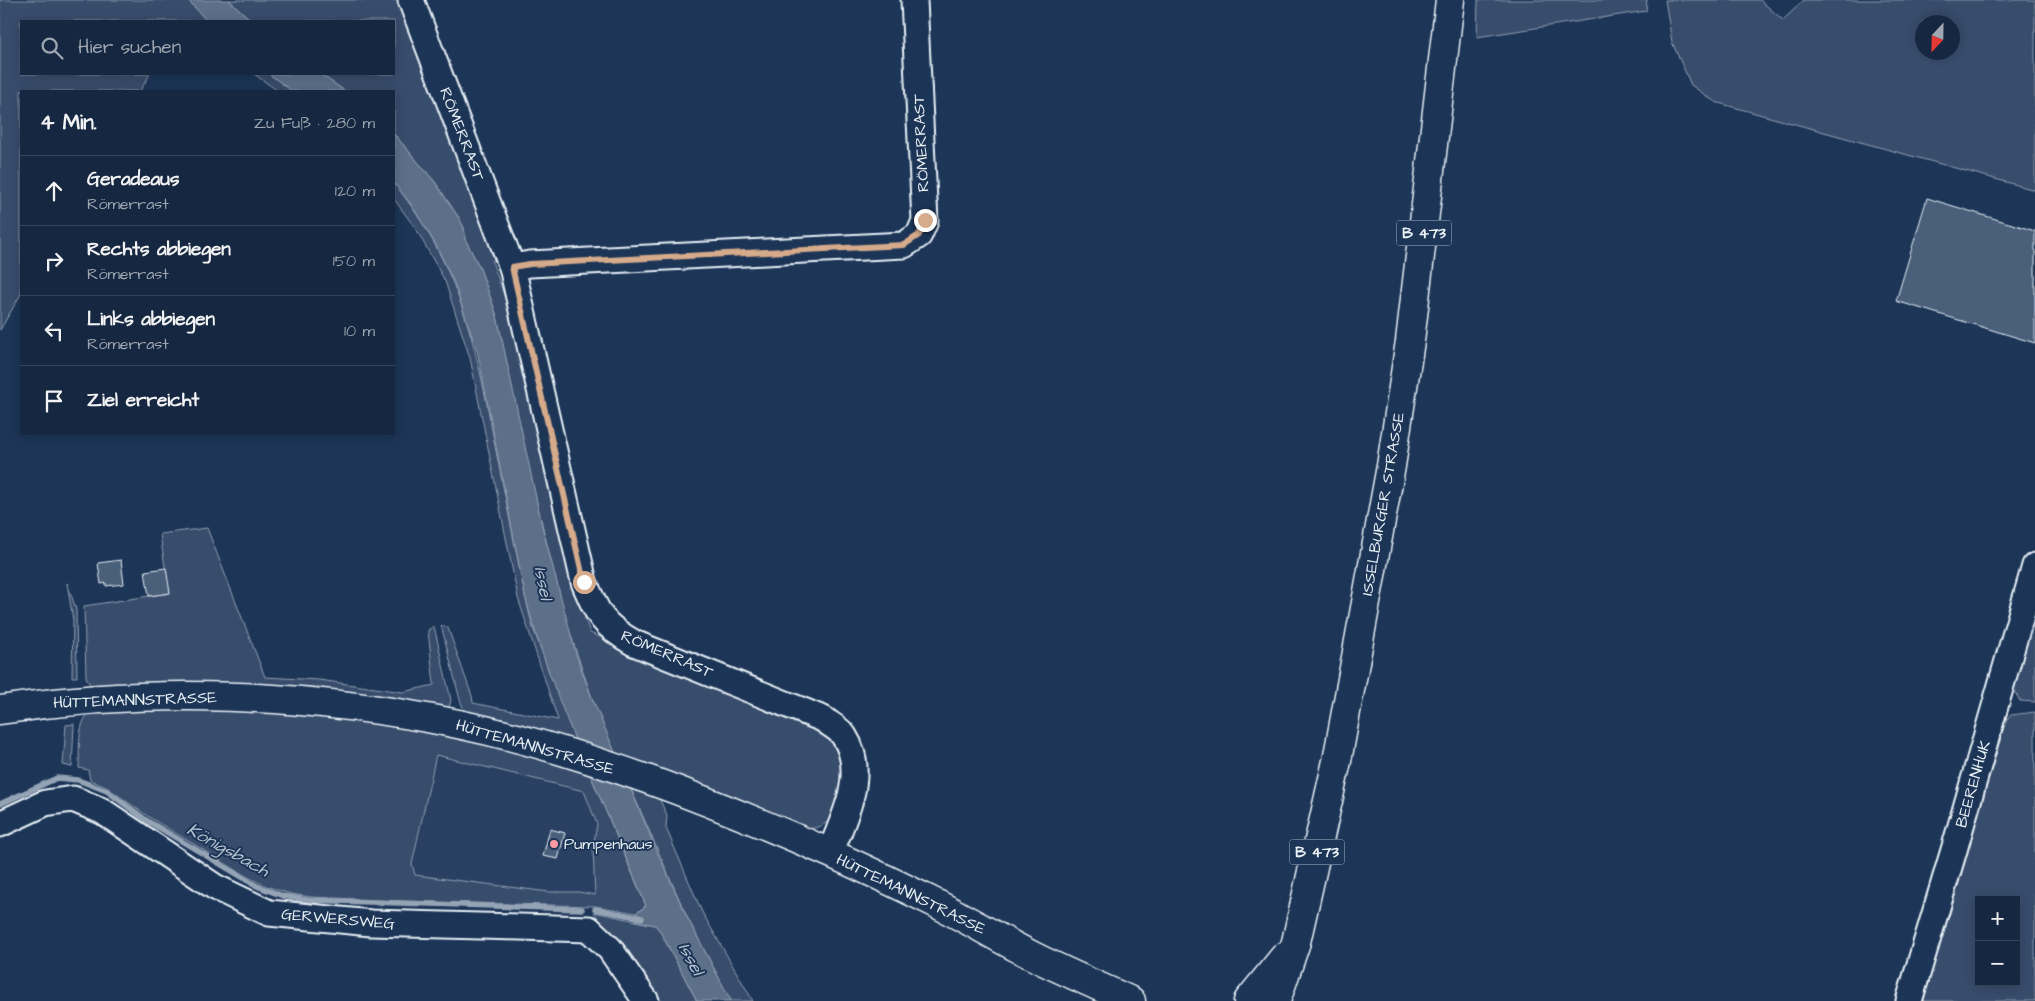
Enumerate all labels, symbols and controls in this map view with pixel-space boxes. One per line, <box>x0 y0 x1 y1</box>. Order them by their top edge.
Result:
north arrow <box>1915 15 1960 60</box>
search box <box>20 20 395 75</box>
icon: search <box>38 34 66 62</box>
text: Hier suchen <box>78 34 181 61</box>
street label: RÖMERRAST <box>434 84 490 184</box>
street label: RÖMERRAST <box>907 93 935 193</box>
text: 4 Min. <box>40 108 97 137</box>
text: Zu Fuß · 280 m <box>254 112 375 134</box>
text: Geradeaus <box>87 166 179 193</box>
icon: ahead <box>40 177 68 205</box>
text: 120 m <box>335 180 375 202</box>
text: Römerrast <box>87 193 169 215</box>
route end <box>914 209 937 232</box>
road number: B 473 <box>1396 220 1452 246</box>
text: Rechts abbiegen <box>87 236 231 263</box>
icon: right <box>40 247 68 275</box>
text: 150 m <box>333 250 375 272</box>
text: Römerrast <box>87 263 169 285</box>
text: Links abbiegen <box>87 306 215 333</box>
icon: left <box>40 317 68 345</box>
text: 10 m <box>344 320 375 342</box>
text: Römerrast <box>87 333 169 355</box>
icon: arrive <box>40 387 68 415</box>
text: Ziel erreicht <box>87 387 199 414</box>
street label: ISSELBURGER STRASSE <box>1356 410 1410 597</box>
water label: Issel <box>528 564 559 604</box>
route start <box>573 571 596 594</box>
street label: RÖMERRAST <box>618 625 716 683</box>
street label: HÜTTEMANNSTRASSE <box>53 686 218 714</box>
street label: HÜTTEMANNSTRASSE <box>453 714 617 780</box>
street label: BEERENHUK <box>1950 738 1996 830</box>
water label: Königsbach <box>182 817 275 884</box>
place label: Pumpenhaus <box>564 833 653 855</box>
marker: Pumpenhaus <box>548 838 560 850</box>
road number: B 473 <box>1290 840 1344 864</box>
street label: HÜTTEMANNSTRASSE <box>833 848 990 940</box>
map controls <box>1975 896 2020 986</box>
button: + <box>1975 896 2020 941</box>
street label: GERWERSWEG <box>280 903 396 935</box>
water label: Issel <box>672 938 711 982</box>
button: − <box>1975 941 2020 986</box>

